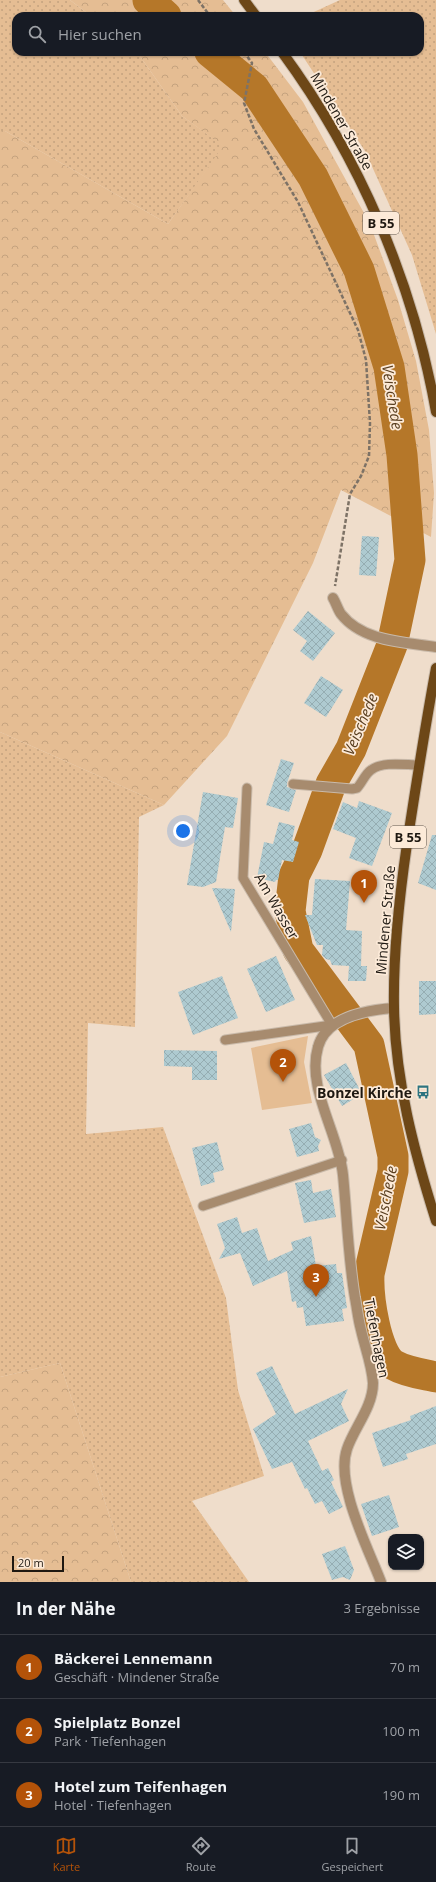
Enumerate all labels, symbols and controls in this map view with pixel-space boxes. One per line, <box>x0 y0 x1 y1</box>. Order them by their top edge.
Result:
search box <box>12 12 424 56</box>
icon: search <box>26 23 48 45</box>
text: Hier suchen <box>58 24 142 44</box>
street label: Mindener Straße <box>306 69 378 173</box>
road number: B 55 <box>363 212 399 234</box>
water label: Veischede <box>378 363 408 431</box>
water label: Veischede <box>338 690 382 758</box>
your location <box>173 821 193 841</box>
road number: B 55 <box>390 826 426 848</box>
street label: Mindener Straße <box>371 864 399 975</box>
street label: Am Wasser <box>250 870 304 943</box>
pin: 1 <box>351 870 377 903</box>
pin: 2 <box>270 1049 296 1082</box>
place label: Bonzel Kirche <box>317 1083 412 1102</box>
bus stop icon: Bonzel Kirche <box>415 1084 431 1100</box>
water label: Veischede <box>369 1164 401 1232</box>
pin: 3 <box>303 1264 329 1297</box>
street label: Tiefenhagen <box>360 1297 394 1379</box>
map controls <box>388 1534 424 1570</box>
button: layers <box>388 1534 424 1570</box>
scale bar <box>12 1554 64 1573</box>
text: 20 m <box>18 1555 44 1570</box>
text: In der Nähe <box>16 1597 115 1620</box>
text: 3 Ergebnisse <box>343 1599 420 1617</box>
text: Bäckerei Lennemann <box>54 1648 213 1668</box>
text: 1 <box>25 1658 33 1676</box>
text: 70 m <box>390 1658 420 1676</box>
text: Geschäft · Mindener Straße <box>54 1668 219 1686</box>
text: Spielplatz Bonzel <box>54 1712 181 1732</box>
text: 2 <box>25 1722 33 1740</box>
text: 100 m <box>382 1722 420 1740</box>
text: Park · Tiefenhagen <box>54 1732 166 1750</box>
text: Hotel zum Teifenhagen <box>54 1776 227 1796</box>
text: 3 <box>25 1786 33 1804</box>
text: 190 m <box>382 1786 420 1804</box>
text: Hotel · Tiefenhagen <box>54 1796 172 1814</box>
tab: Karte <box>53 1835 80 1874</box>
tab: Route <box>186 1835 216 1874</box>
tab: Gespeichert <box>321 1835 383 1874</box>

